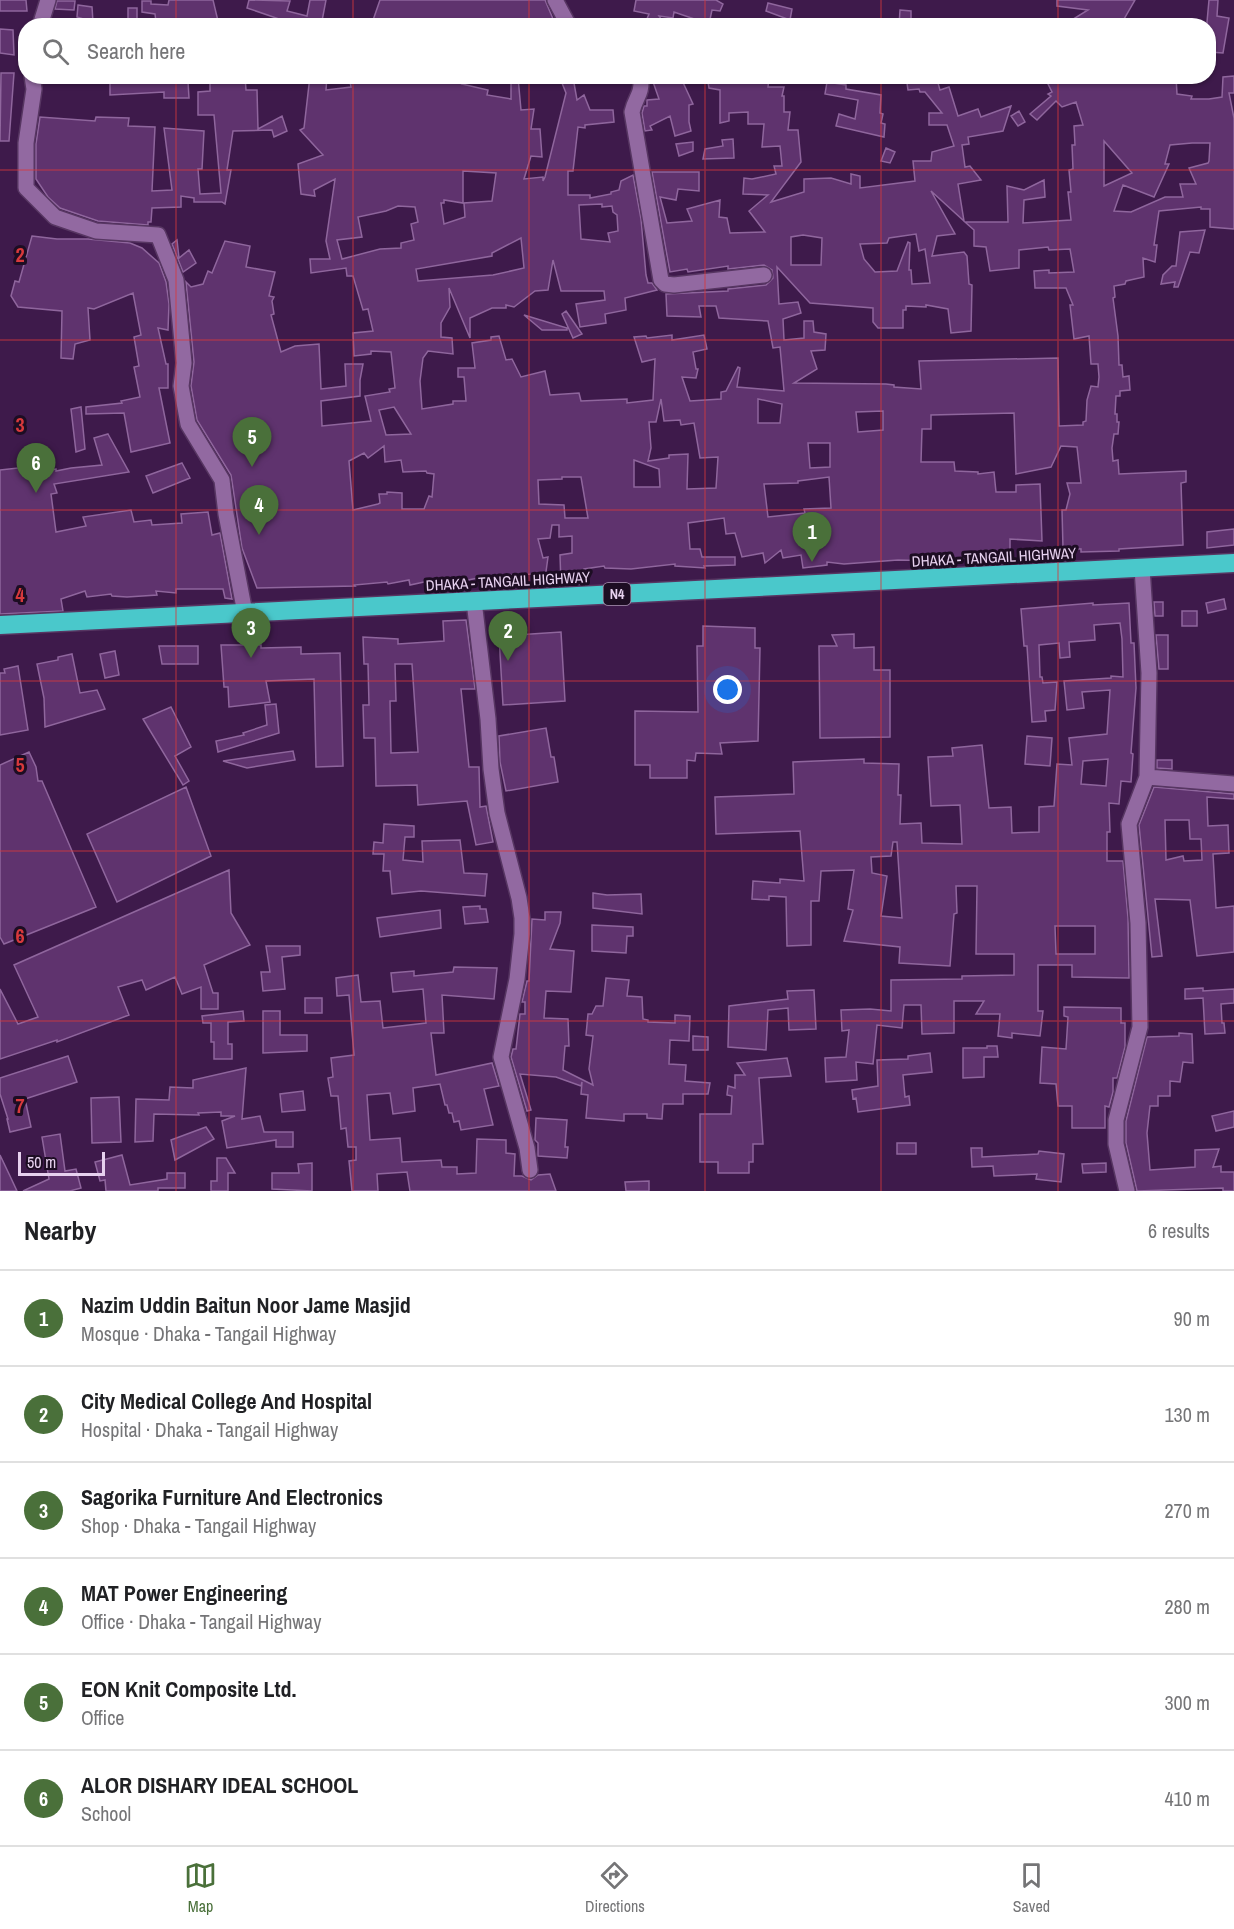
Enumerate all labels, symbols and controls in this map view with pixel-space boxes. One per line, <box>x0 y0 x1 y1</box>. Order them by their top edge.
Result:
search box <box>18 18 1216 84</box>
icon: search <box>39 35 72 68</box>
text: Search here <box>87 36 185 66</box>
text: 2 <box>15 241 25 268</box>
text: 3 <box>15 411 25 438</box>
pin: 5 <box>232 418 272 467</box>
pin: 6 <box>16 444 56 493</box>
pin: 4 <box>240 486 278 535</box>
pin: 1 <box>792 512 832 562</box>
street label: DHAKA - TANGAIL HIGHWAY <box>911 542 1078 572</box>
street label: DHAKA - TANGAIL HIGHWAY <box>425 566 592 596</box>
text: 4 <box>15 581 25 608</box>
road number: N4 <box>604 583 630 605</box>
pin: 3 <box>232 608 270 658</box>
pin: 2 <box>488 612 528 661</box>
your location <box>713 675 742 704</box>
text: 5 <box>15 751 25 778</box>
text: 6 <box>15 922 25 949</box>
text: 7 <box>15 1092 25 1119</box>
scale bar <box>18 1149 105 1176</box>
text: 50 m <box>27 1151 56 1173</box>
text: Nearby <box>24 1213 96 1248</box>
text: 6 results <box>1148 1217 1210 1244</box>
text: Nazim Uddin Baitun Noor Jame Masjid <box>81 1290 411 1320</box>
text: 1 <box>39 1305 48 1332</box>
text: 90 m <box>1174 1305 1210 1332</box>
text: Mosque · Dhaka - Tangail Highway <box>81 1320 336 1347</box>
text: City Medical College And Hospital <box>81 1386 372 1416</box>
text: 2 <box>39 1401 48 1428</box>
text: 130 m <box>1164 1401 1210 1428</box>
text: Hospital · Dhaka - Tangail Highway <box>81 1416 338 1443</box>
text: Sagorika Furniture And Electronics <box>81 1482 383 1512</box>
text: 3 <box>39 1497 48 1524</box>
text: 270 m <box>1164 1497 1210 1524</box>
text: Shop · Dhaka - Tangail Highway <box>81 1512 316 1539</box>
text: MAT Power Engineering <box>81 1578 287 1608</box>
text: 4 <box>39 1593 48 1620</box>
text: 280 m <box>1164 1593 1210 1620</box>
text: Office · Dhaka - Tangail Highway <box>81 1608 321 1635</box>
text: EON Knit Composite Ltd. <box>81 1674 297 1704</box>
text: 5 <box>39 1689 48 1716</box>
text: 300 m <box>1164 1689 1210 1716</box>
text: Office <box>81 1704 124 1731</box>
text: ALOR DISHARY IDEAL SCHOOL <box>81 1770 358 1800</box>
text: 6 <box>39 1785 48 1812</box>
text: 410 m <box>1164 1785 1210 1812</box>
text: School <box>81 1800 131 1827</box>
tab: Map <box>184 1859 217 1917</box>
tab: Directions <box>585 1859 645 1917</box>
tab: Saved <box>1013 1859 1050 1917</box>

